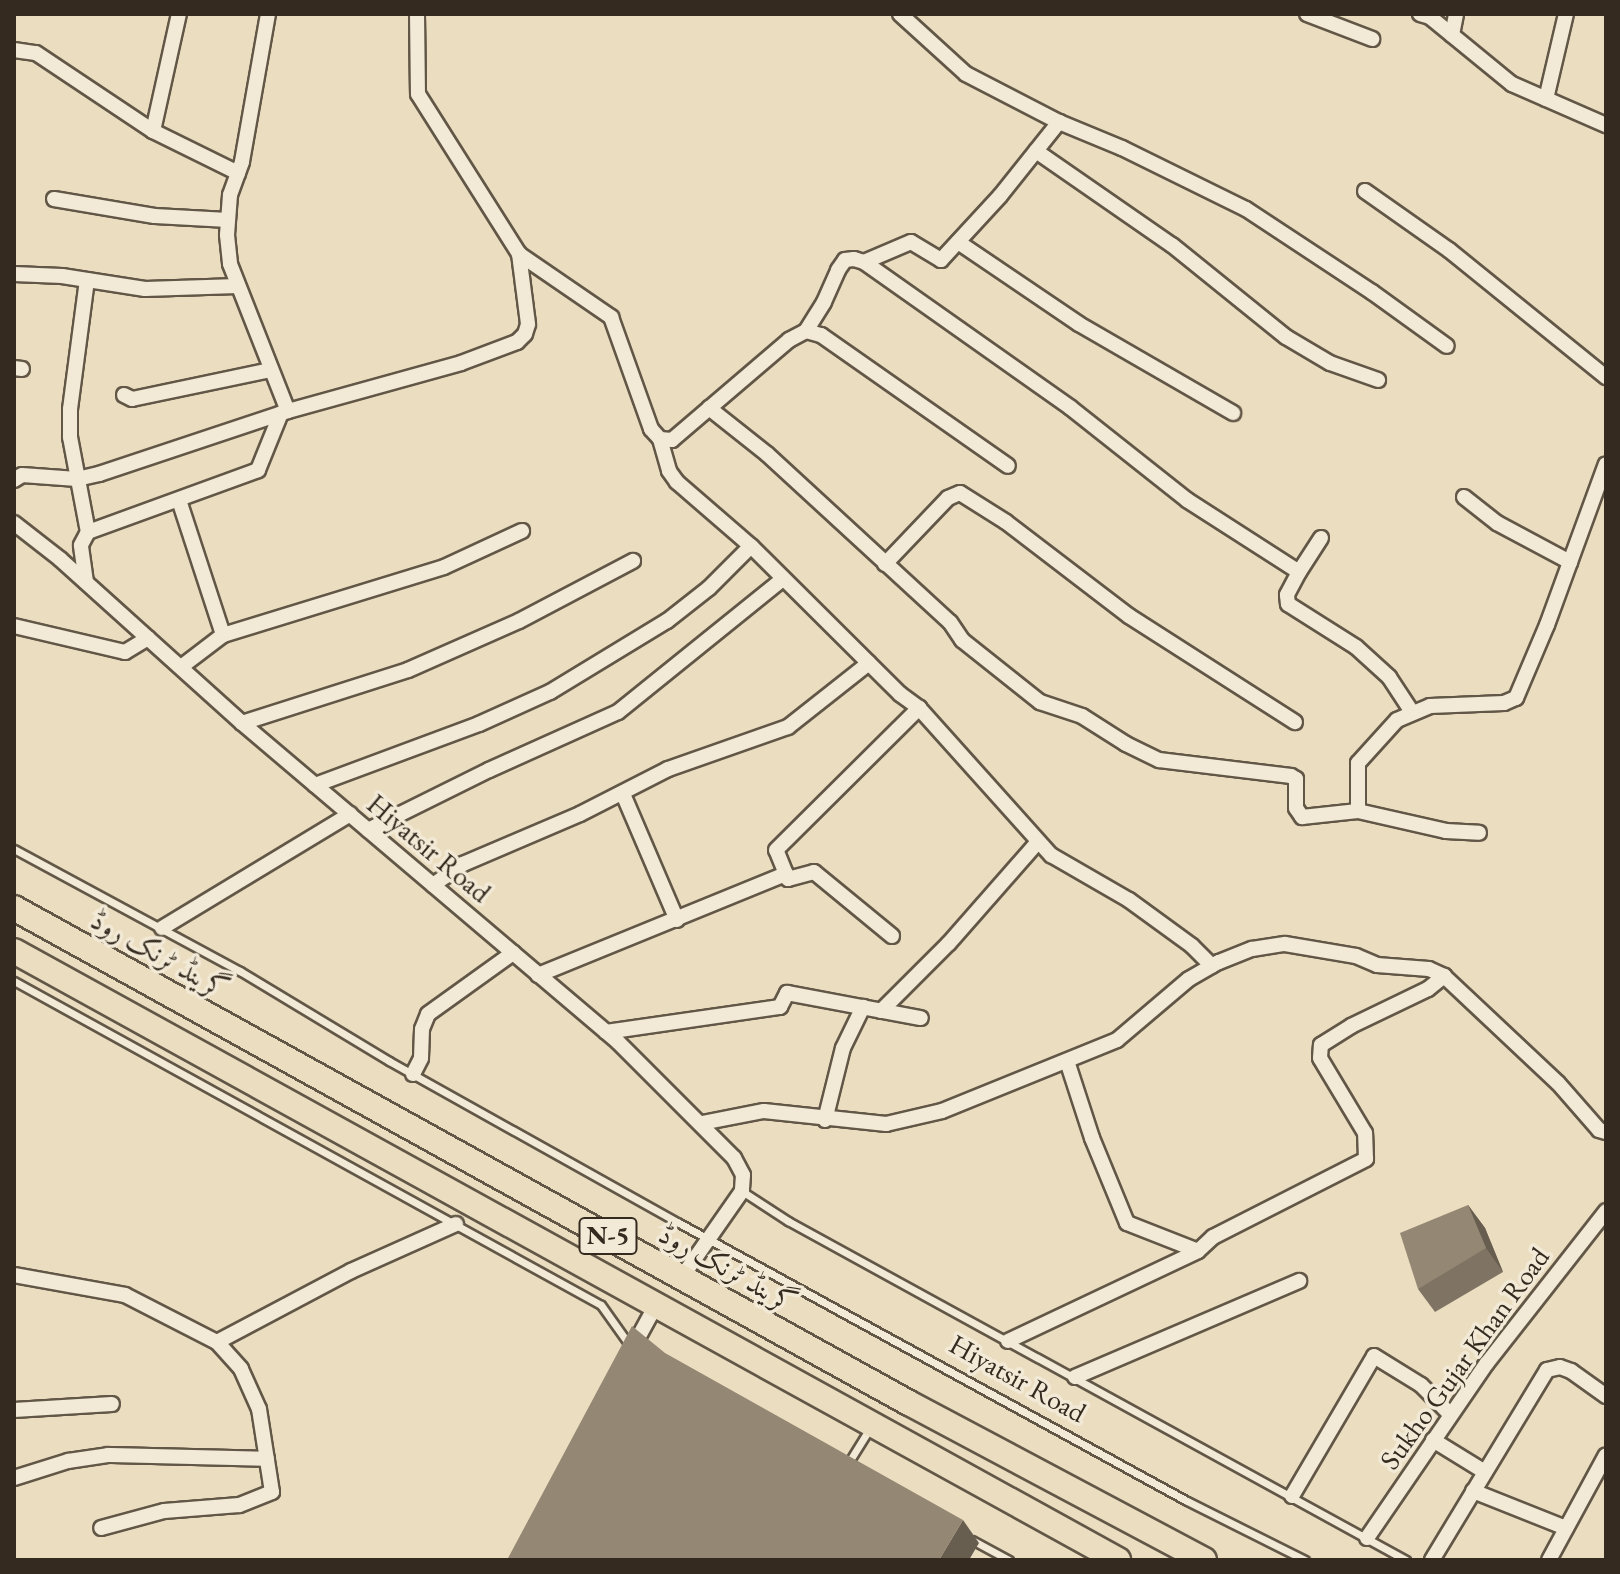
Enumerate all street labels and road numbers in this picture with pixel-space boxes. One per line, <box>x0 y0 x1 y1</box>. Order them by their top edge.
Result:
street label: Hiyatsir Road <box>360 787 498 909</box>
street label: گرینڈ ٹرنک روڈ <box>85 902 235 1006</box>
road number: N-5 <box>578 1214 638 1258</box>
street label: گرینڈ ٹرنک روڈ <box>653 1216 803 1320</box>
street label: Sukho Gujar Khan Road <box>1372 1241 1556 1475</box>
street label: Hiyatsir Road <box>944 1327 1092 1429</box>

